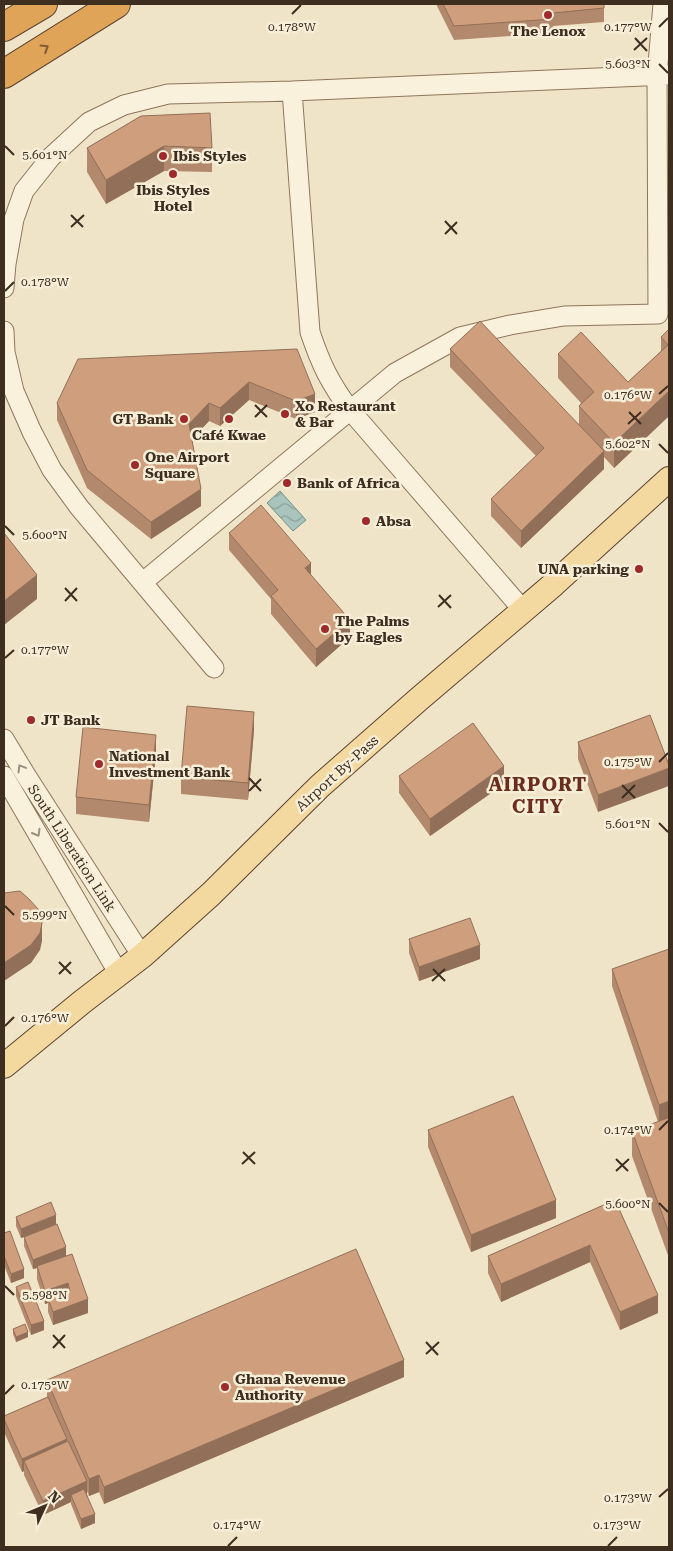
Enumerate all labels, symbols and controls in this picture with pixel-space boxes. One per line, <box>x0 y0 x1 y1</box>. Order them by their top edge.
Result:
marker: The Lenox <box>542 9 554 21</box>
text: 0.178°W <box>268 20 317 34</box>
text: 0.177°W <box>604 20 653 34</box>
place label: The Lenox <box>511 23 586 39</box>
one-way arrow <box>40 45 49 55</box>
text: 5.603°N <box>605 57 651 71</box>
text: 5.601°N <box>22 148 68 162</box>
place label: Ibis Styles <box>173 148 247 164</box>
marker: Ibis Styles <box>157 150 169 162</box>
marker: Ibis Styles Hotel <box>167 168 179 180</box>
place label: Ibis Styles Hotel <box>136 182 210 214</box>
text: 0.178°W <box>21 275 70 289</box>
text: 0.176°W <box>604 388 653 402</box>
place label: Xo Restaurant & Bar <box>295 398 396 430</box>
marker: Xo Restaurant & Bar <box>279 408 291 420</box>
place label: GT Bank <box>112 411 174 427</box>
marker: GT Bank <box>178 413 190 425</box>
marker: Café Kwae <box>223 413 235 425</box>
place label: Café Kwae <box>192 427 266 443</box>
text: 5.602°N <box>605 437 651 451</box>
place label: One Airport Square <box>145 449 230 481</box>
marker: One Airport Square <box>129 459 141 471</box>
place label: Bank of Africa <box>297 475 401 491</box>
marker: Bank of Africa <box>281 477 293 489</box>
place label: Absa <box>376 513 412 529</box>
marker: Absa <box>360 515 372 527</box>
text: 5.600°N <box>22 528 68 542</box>
place label: UNA parking <box>538 561 629 577</box>
marker: UNA parking <box>633 563 645 575</box>
place label: The Palms by Eagles <box>335 613 409 645</box>
marker: The Palms by Eagles <box>319 623 331 635</box>
text: 0.177°W <box>21 643 70 657</box>
place label: JT Bank <box>41 712 101 728</box>
marker: JT Bank <box>25 714 37 726</box>
street label: Airport By-Pass <box>292 732 382 814</box>
place label: National Investment Bank <box>109 748 231 780</box>
text: 0.175°W <box>604 755 653 769</box>
marker: National Investment Bank <box>93 758 105 770</box>
one-way arrow <box>17 764 27 773</box>
district label: AIRPORT CITY <box>489 773 587 818</box>
street label: South Liberation Link <box>25 781 119 915</box>
text: 5.601°N <box>605 817 651 831</box>
one-way arrow <box>31 828 41 837</box>
text: 5.599°N <box>22 908 68 922</box>
text: 0.176°W <box>21 1011 70 1025</box>
text: 0.174°W <box>604 1123 653 1137</box>
text: 5.600°N <box>605 1197 651 1211</box>
text: 5.598°N <box>22 1288 68 1302</box>
place label: Ghana Revenue Authority <box>235 1371 346 1403</box>
text: 0.175°W <box>21 1378 70 1392</box>
marker: Ghana Revenue Authority <box>219 1381 231 1393</box>
north arrow <box>20 1481 70 1531</box>
text: N <box>45 1488 64 1507</box>
text: 0.173°W <box>604 1491 653 1505</box>
text: 0.174°W <box>213 1518 262 1532</box>
text: 0.173°W <box>593 1518 642 1532</box>

